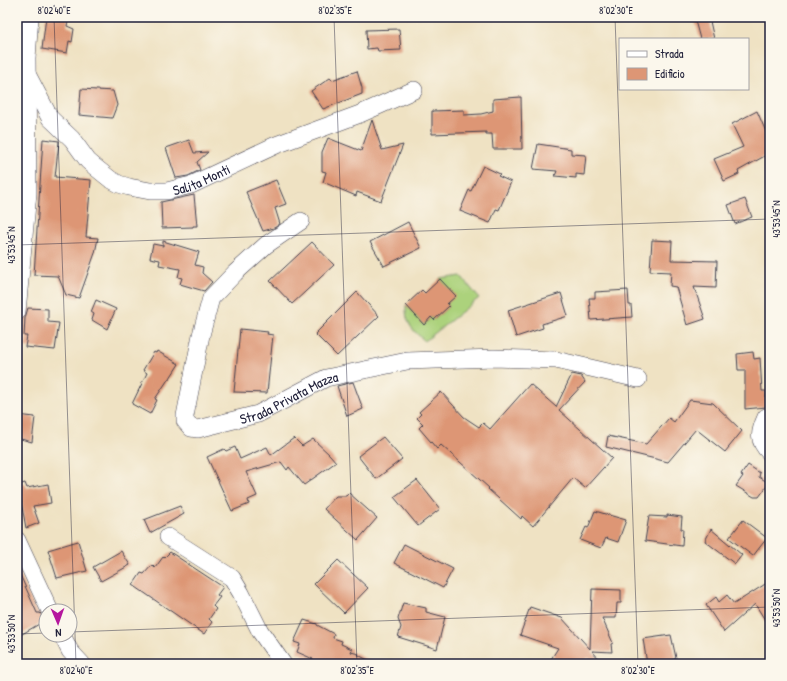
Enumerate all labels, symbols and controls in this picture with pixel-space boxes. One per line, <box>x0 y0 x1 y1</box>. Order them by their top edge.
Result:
text: 8°02'40"E <box>37 4 71 17</box>
text: 8°02'35"E <box>318 4 352 17</box>
text: 8°02'30"E <box>599 4 634 17</box>
legend <box>619 38 749 90</box>
text: Strada <box>655 45 684 62</box>
text: Edificio <box>655 65 685 82</box>
street label: Salita Monti <box>170 159 233 199</box>
text: 43°53'45"N <box>770 200 783 238</box>
text: 43°53'45"N <box>5 226 18 264</box>
street label: Strada Privata Mazza <box>238 366 340 428</box>
text: 43°53'50"N <box>770 589 783 627</box>
north arrow <box>38 603 78 643</box>
text: 43°53'50"N <box>5 615 18 653</box>
text: N <box>55 626 62 640</box>
text: 8°02'40"E <box>59 664 93 677</box>
text: 8°02'35"E <box>340 664 374 677</box>
text: 8°02'30"E <box>621 664 656 677</box>

